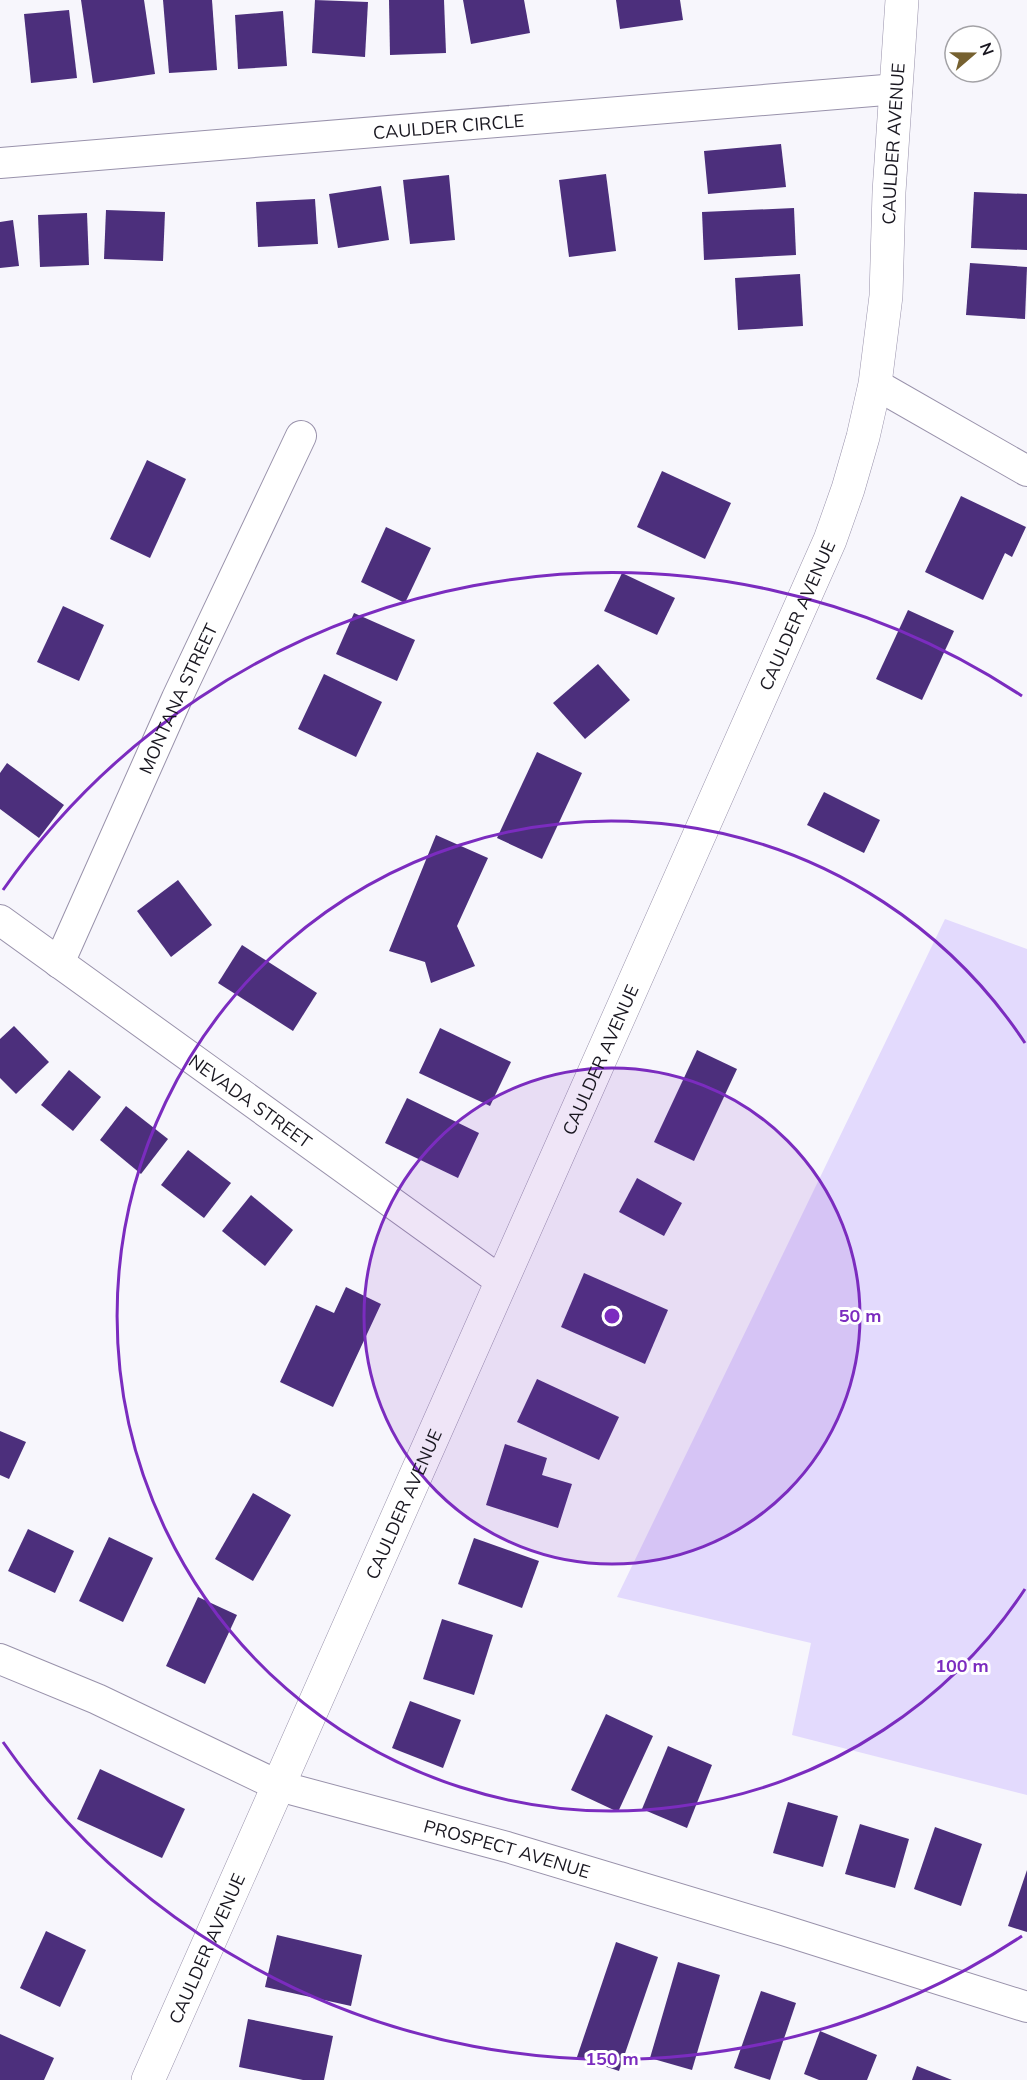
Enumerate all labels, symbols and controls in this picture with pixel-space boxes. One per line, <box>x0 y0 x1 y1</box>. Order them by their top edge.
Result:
north arrow <box>943 24 1003 84</box>
text: N <box>976 40 999 58</box>
street label: CAULDER AVENUE <box>877 62 909 225</box>
street label: CAULDER CIRCLE <box>372 108 525 144</box>
street label: CAULDER AVENUE <box>753 537 840 694</box>
street label: MONTANA STREET <box>133 619 222 777</box>
street label: CAULDER AVENUE <box>557 981 643 1138</box>
street label: NEVADA STREET <box>185 1049 317 1153</box>
text: 50 m <box>839 1304 881 1327</box>
centre of rings <box>602 1306 622 1326</box>
street label: CAULDER AVENUE <box>360 1425 446 1583</box>
text: 100 m <box>935 1654 989 1677</box>
street label: PROSPECT AVENUE <box>421 1814 593 1883</box>
street label: CAULDER AVENUE <box>163 1870 250 2027</box>
text: 150 m <box>585 2047 639 2070</box>

